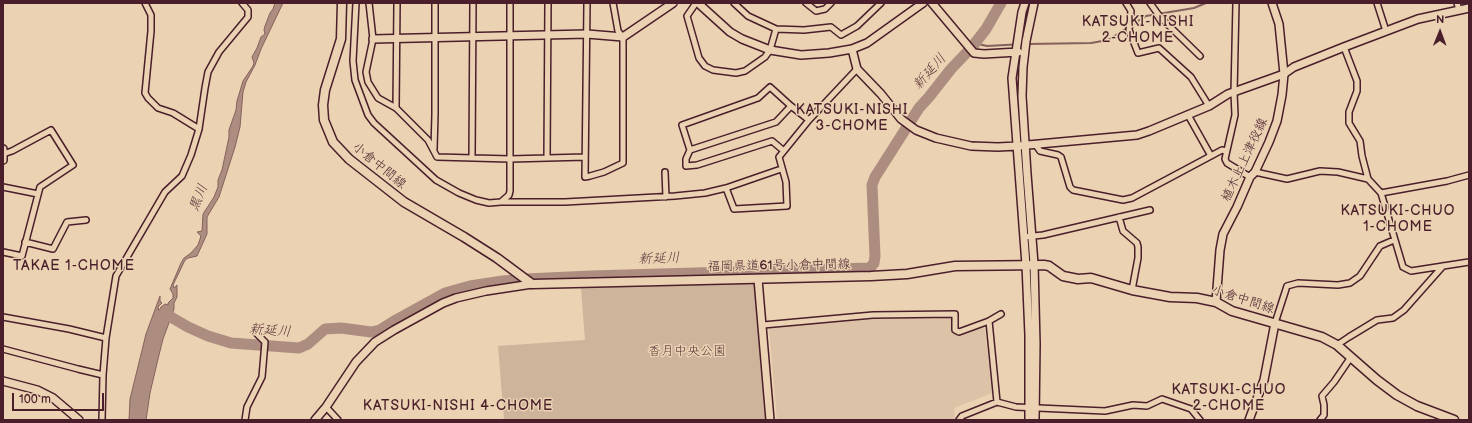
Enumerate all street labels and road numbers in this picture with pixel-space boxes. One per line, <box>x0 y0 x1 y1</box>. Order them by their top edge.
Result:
street label: 植木上上津役線 <box>1219 115 1271 205</box>
street label: 小倉中間線 <box>349 139 409 193</box>
street label: 福岡県道61号小倉中間線 <box>707 257 851 275</box>
street label: 小倉中間線 <box>1210 283 1276 317</box>

